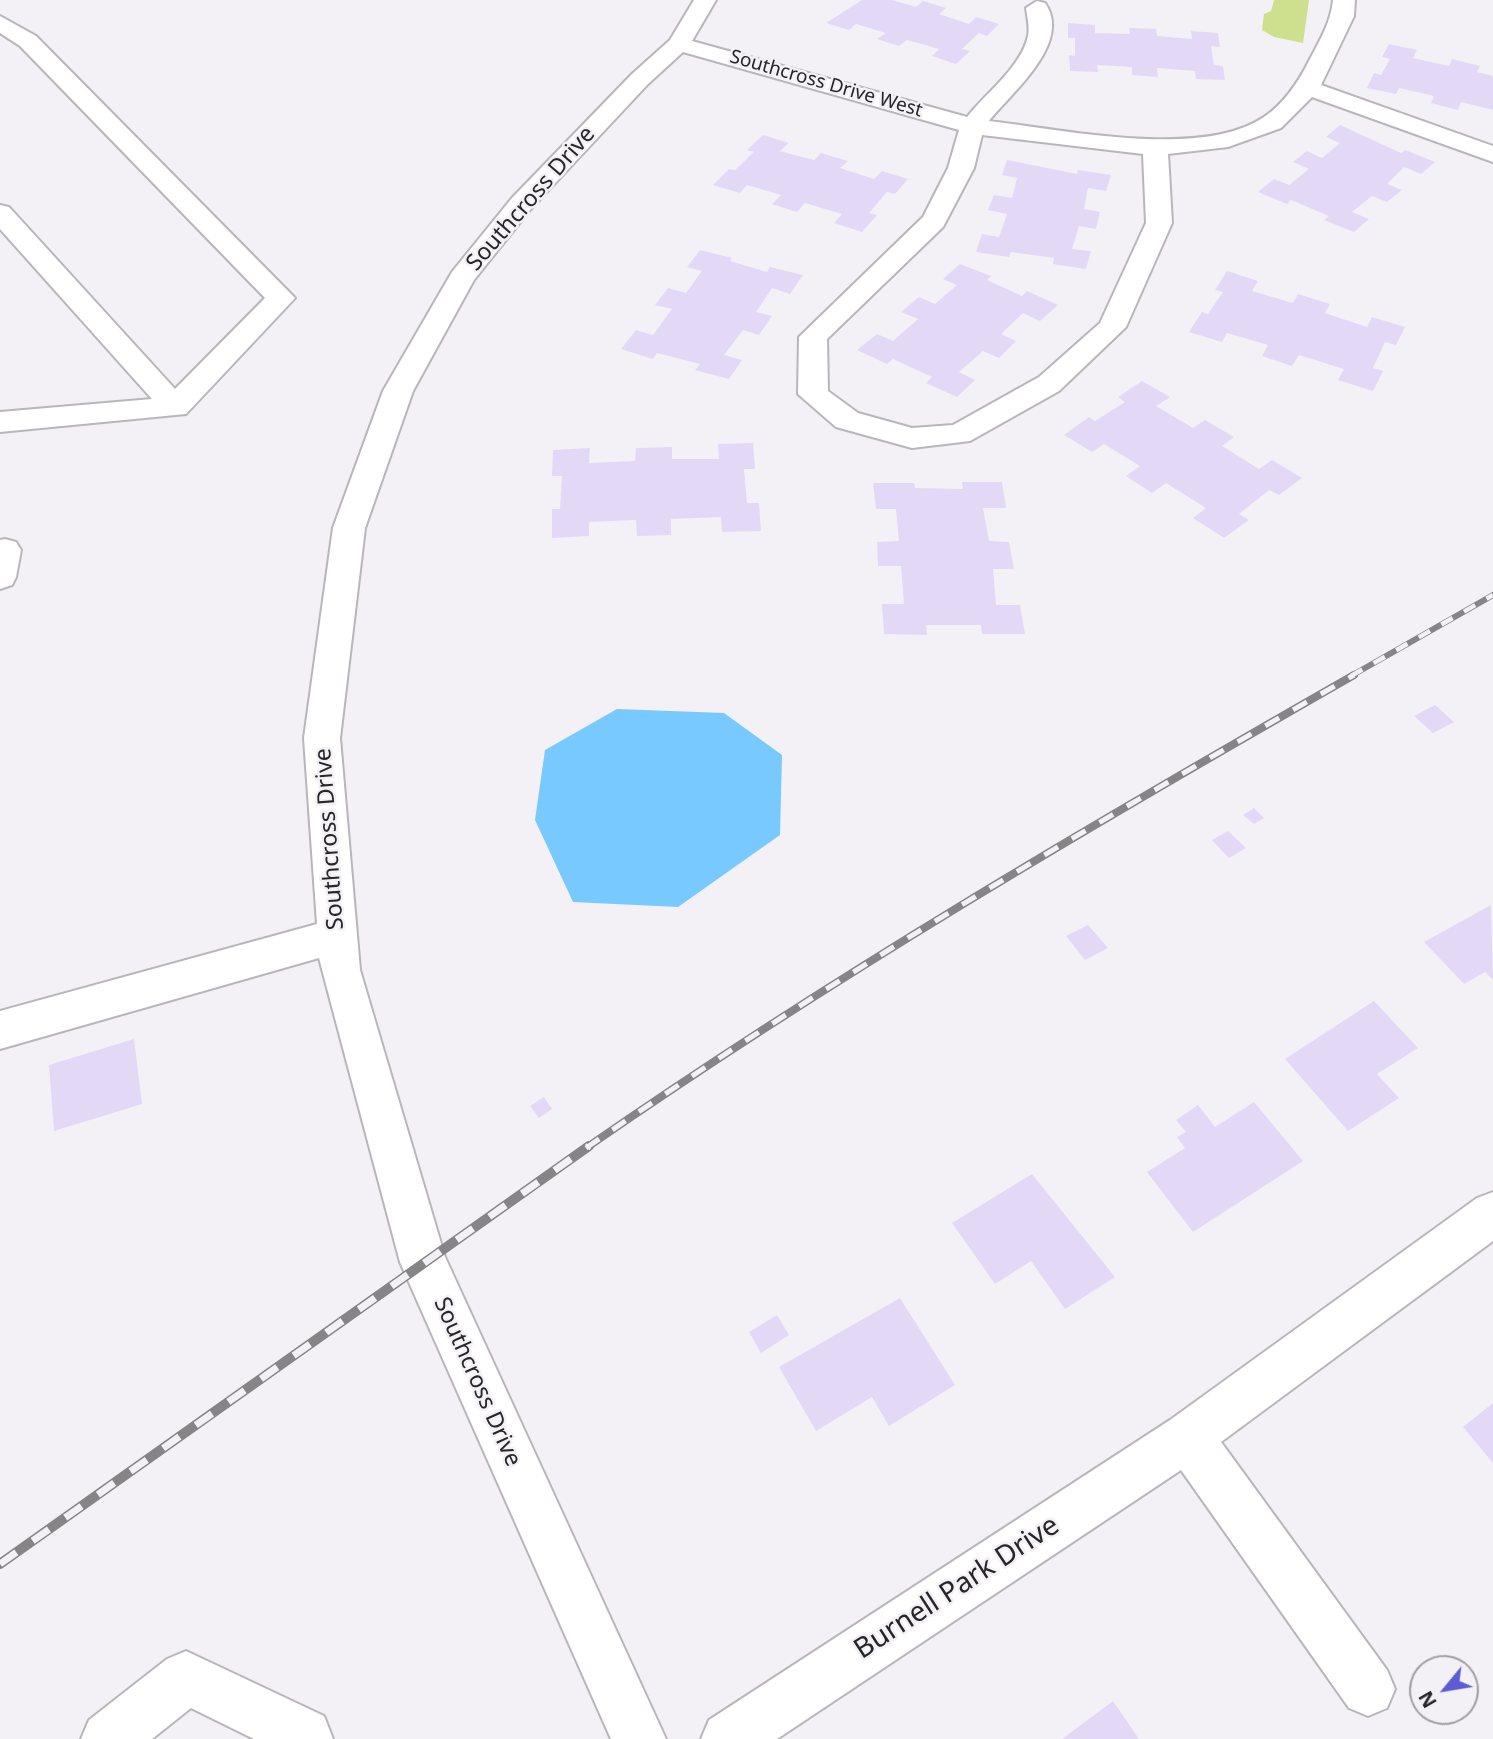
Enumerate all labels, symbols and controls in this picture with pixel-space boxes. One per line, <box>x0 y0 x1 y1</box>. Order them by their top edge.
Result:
street label: Southcross Drive West <box>727 46 925 122</box>
street label: Southcross Drive <box>461 121 601 277</box>
street label: Southcross Drive <box>310 747 350 931</box>
street label: Southcross Drive <box>427 1293 527 1471</box>
street label: Burnell Park Drive <box>848 1509 1066 1667</box>
north arrow <box>1409 1655 1479 1725</box>
text: N <box>1412 1686 1443 1713</box>

